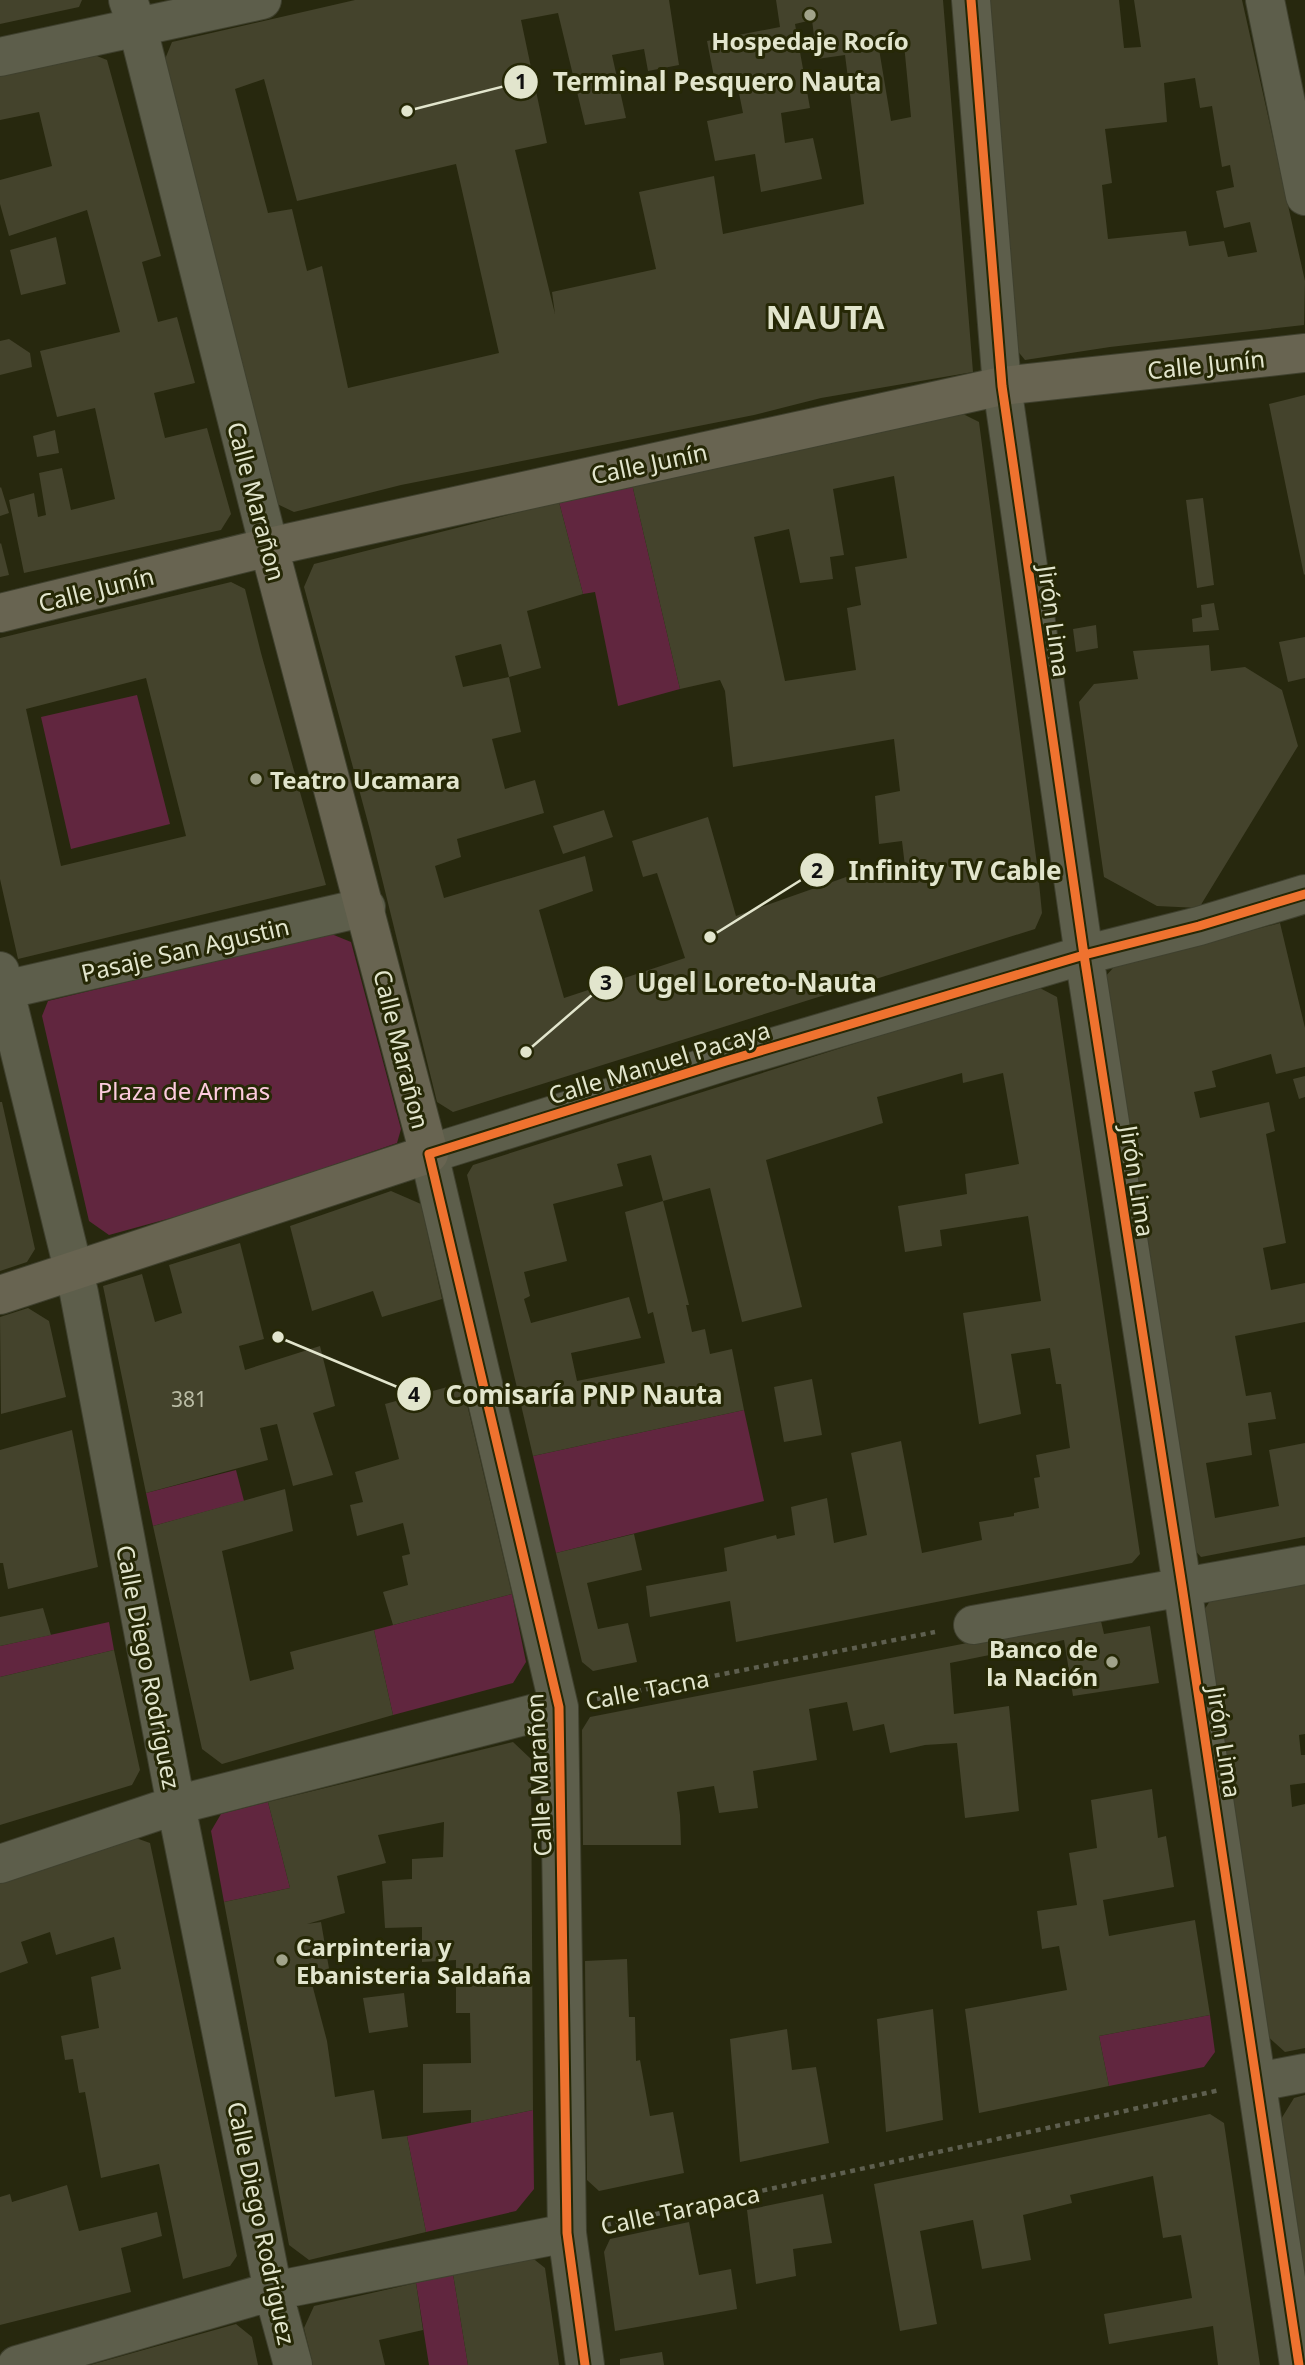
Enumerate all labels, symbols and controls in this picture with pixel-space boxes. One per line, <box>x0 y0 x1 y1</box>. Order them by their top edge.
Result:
marker: Hospedaje Rocío <box>802 7 818 23</box>
place label: Hospedaje Rocío <box>711 24 909 57</box>
callout: Terminal Pesquero Nauta <box>503 58 895 105</box>
text: Terminal Pesquero Nauta <box>553 63 881 99</box>
text: 1 <box>515 67 527 95</box>
district label: NAUTA <box>766 295 886 338</box>
street label: Calle Junín <box>1146 341 1266 387</box>
street label: Calle Marañon <box>220 418 294 584</box>
street label: Calle Junín <box>588 435 710 491</box>
street label: Calle Junín <box>35 559 157 619</box>
street label: Jirón Lima <box>1031 561 1079 679</box>
place label: Teatro Ucamara <box>270 763 460 796</box>
marker: Teatro Ucamara <box>248 771 264 787</box>
callout: Infinity TV Cable <box>799 847 1075 894</box>
text: Infinity TV Cable <box>848 852 1062 888</box>
text: 2 <box>811 856 823 884</box>
street label: Pasaje San Agustin <box>78 909 292 989</box>
callout: Ugel Loreto-Nauta <box>588 959 891 1006</box>
text: Ugel Loreto-Nauta <box>637 964 877 1000</box>
street label: Calle Marañon <box>366 966 438 1132</box>
text: 3 <box>600 968 612 996</box>
street label: Calle Manuel Pacaya <box>544 1013 774 1111</box>
park label: Plaza de Armas <box>98 1074 270 1107</box>
street label: Jirón Lima <box>1113 1121 1163 1239</box>
callout: Comisaría PNP Nauta <box>397 1371 737 1418</box>
text: Comisaría PNP Nauta <box>445 1376 723 1412</box>
text: 4 <box>408 1380 420 1408</box>
house number: 381 <box>171 1385 207 1413</box>
street label: Calle Diego Rodriguez <box>109 1542 189 1792</box>
place label: Banco de la Nación <box>986 1632 1098 1693</box>
marker: Banco de la Nación <box>1104 1654 1120 1670</box>
street label: Calle Tacna <box>582 1661 712 1717</box>
street label: Jirón Lima <box>1200 1682 1250 1800</box>
street label: Calle Marañon <box>517 1693 559 1857</box>
place label: Carpinteria y Ebanisteria Saldaña <box>296 1930 531 1991</box>
marker: Carpinteria y Ebanisteria Saldaña <box>274 1952 290 1968</box>
street label: Calle Diego Rodriguez <box>220 2098 304 2348</box>
street label: Calle Tarapaca <box>597 2176 763 2242</box>

